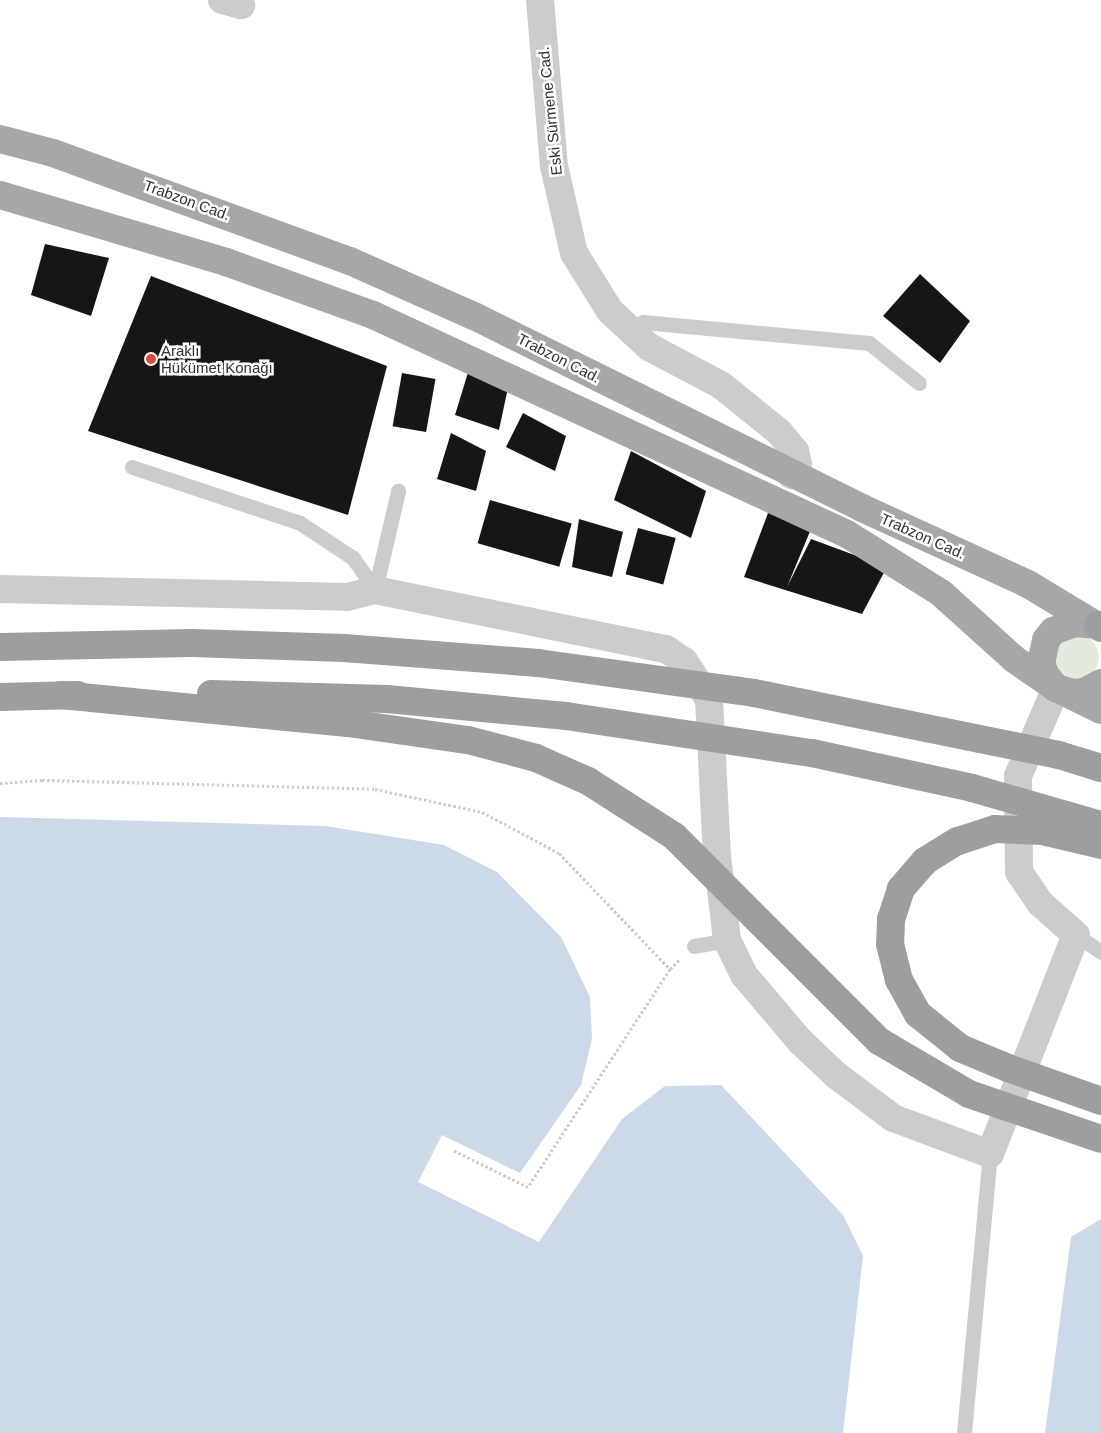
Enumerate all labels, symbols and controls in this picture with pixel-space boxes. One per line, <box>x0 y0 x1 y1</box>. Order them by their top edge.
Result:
street label: Eski Sürmene Cad. <box>534 46 566 176</box>
street label: Trabzon Cad. <box>141 176 233 224</box>
street label: Trabzon Cad. <box>515 329 603 387</box>
place label: Araklı Hükümet Konağı <box>161 341 273 376</box>
marker: Araklı Hükümet Konağı <box>145 353 157 365</box>
street label: Trabzon Cad. <box>878 509 968 563</box>

